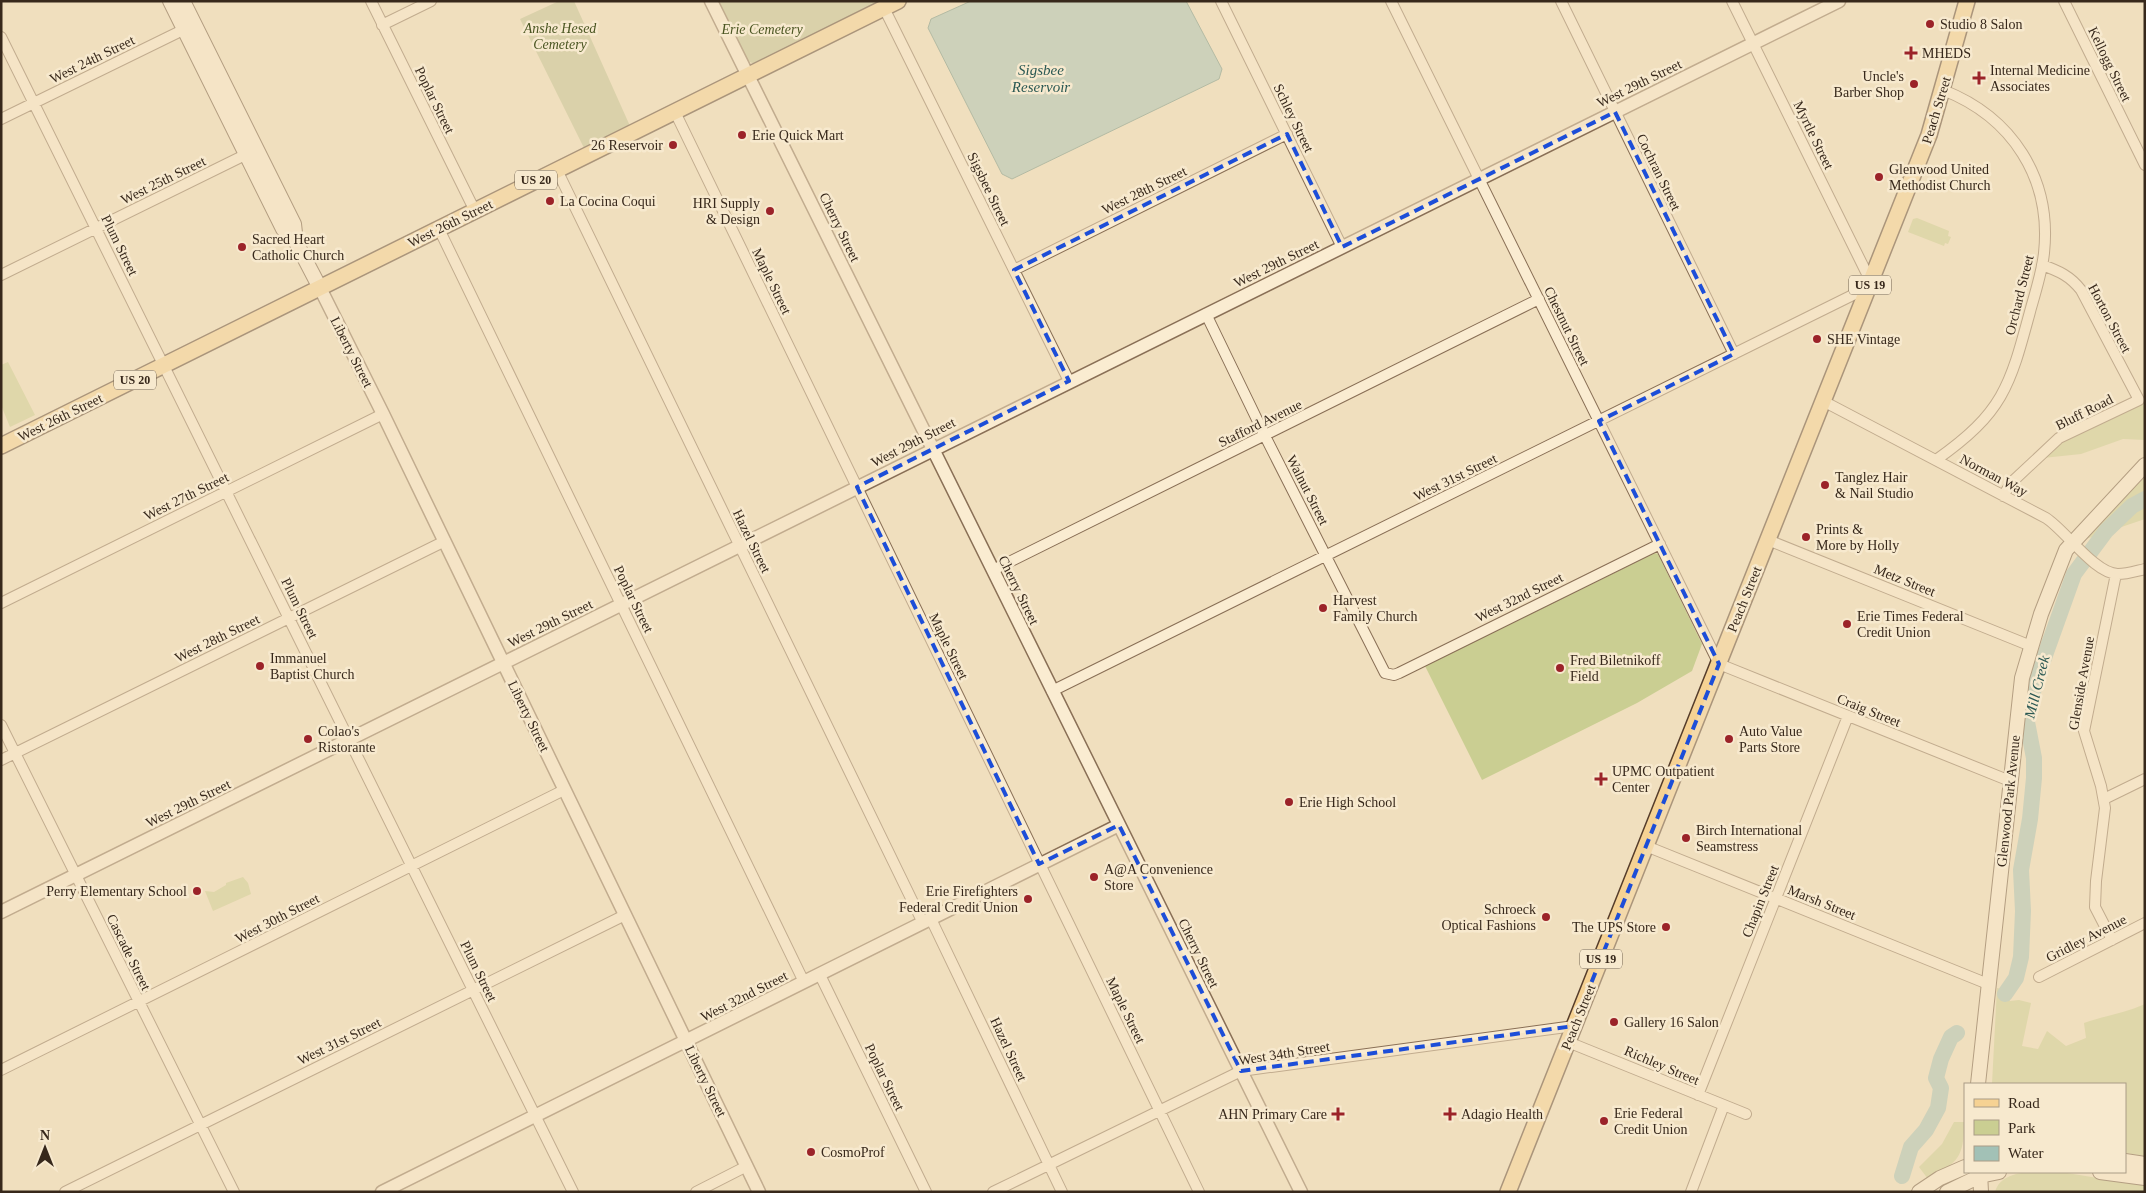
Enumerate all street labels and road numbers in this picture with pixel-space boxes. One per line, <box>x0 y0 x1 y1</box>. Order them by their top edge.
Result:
street label: Kellogg Street <box>2085 24 2134 104</box>
street label: West 24th Street <box>47 32 137 86</box>
street label: West 29th Street <box>1594 56 1684 110</box>
street label: Poplar Street <box>412 64 457 136</box>
street label: Peach Street <box>1919 75 1954 146</box>
street label: Schley Street <box>1271 82 1317 155</box>
street label: Myrtle Street <box>1791 99 1837 172</box>
street label: Cochran Street <box>1633 131 1684 213</box>
street label: Sigsbee Street <box>964 150 1013 228</box>
street label: West 25th Street <box>118 153 208 207</box>
street label: West 28th Street <box>1099 163 1189 217</box>
road number: US 20 <box>515 170 557 190</box>
street label: Cherry Street <box>816 190 863 264</box>
street label: West 26th Street <box>405 196 495 250</box>
street label: Plum Street <box>98 212 141 278</box>
street label: West 29th Street <box>1231 236 1321 290</box>
street label: Maple Street <box>749 246 794 317</box>
street label: Orchard Street <box>2002 253 2037 337</box>
road number: US 19 <box>1849 276 1891 294</box>
street label: Horton Street <box>2085 281 2134 355</box>
street label: Chestnut Street <box>1541 284 1592 368</box>
street label: Liberty Street <box>327 314 376 390</box>
road number: US 20 <box>114 370 156 390</box>
street label: West 26th Street <box>15 390 105 444</box>
street label: Bluff Road <box>2053 392 2115 433</box>
street label: Stafford Avenue <box>1216 397 1304 450</box>
street label: West 29th Street <box>869 415 958 470</box>
street label: West 31st Street <box>1411 451 1499 504</box>
street label: Norman Way <box>1957 451 2030 500</box>
street label: Walnut Street <box>1284 453 1332 528</box>
street label: West 27th Street <box>141 469 231 523</box>
street label: Hazel Street <box>730 507 773 576</box>
street label: Cherry Street <box>995 553 1042 627</box>
street label: Metz Street <box>1872 561 1938 600</box>
street label: Poplar Street <box>611 563 656 635</box>
street label: Peach Street <box>1724 564 1764 634</box>
street label: West 32nd Street <box>1473 570 1565 625</box>
street label: Plum Street <box>278 575 321 641</box>
street label: West 29th Street <box>505 596 595 650</box>
street label: West 28th Street <box>172 611 262 665</box>
street label: Maple Street <box>926 611 971 682</box>
street label: Glenside Avenue <box>2066 635 2097 731</box>
street label: Liberty Street <box>505 678 552 754</box>
street label: Craig Street <box>1835 691 1903 730</box>
street label: Glenwood Park Avenue <box>1994 734 2023 868</box>
street label: West 29th Street <box>143 776 233 830</box>
street label: Chapin Street <box>1739 863 1782 940</box>
street label: Marsh Street <box>1786 882 1858 923</box>
street label: West 30th Street <box>233 891 322 946</box>
street label: Cascade Street <box>104 912 153 993</box>
street label: Gridley Avenue <box>2044 912 2129 965</box>
street label: Cherry Street <box>1175 916 1222 990</box>
street label: Plum Street <box>457 938 500 1004</box>
road number: US 19 <box>1580 950 1622 969</box>
street label: West 32nd Street <box>698 968 790 1025</box>
street label: Maple Street <box>1103 975 1148 1046</box>
street label: Peach Street <box>1558 982 1598 1052</box>
street label: West 31st Street <box>295 1015 383 1068</box>
street label: Hazel Street <box>987 1015 1030 1084</box>
street label: West 34th Street <box>1237 1039 1331 1068</box>
street label: Poplar Street <box>862 1041 907 1113</box>
street label: Liberty Street <box>682 1043 729 1119</box>
street label: Richley Street <box>1622 1043 1702 1088</box>

